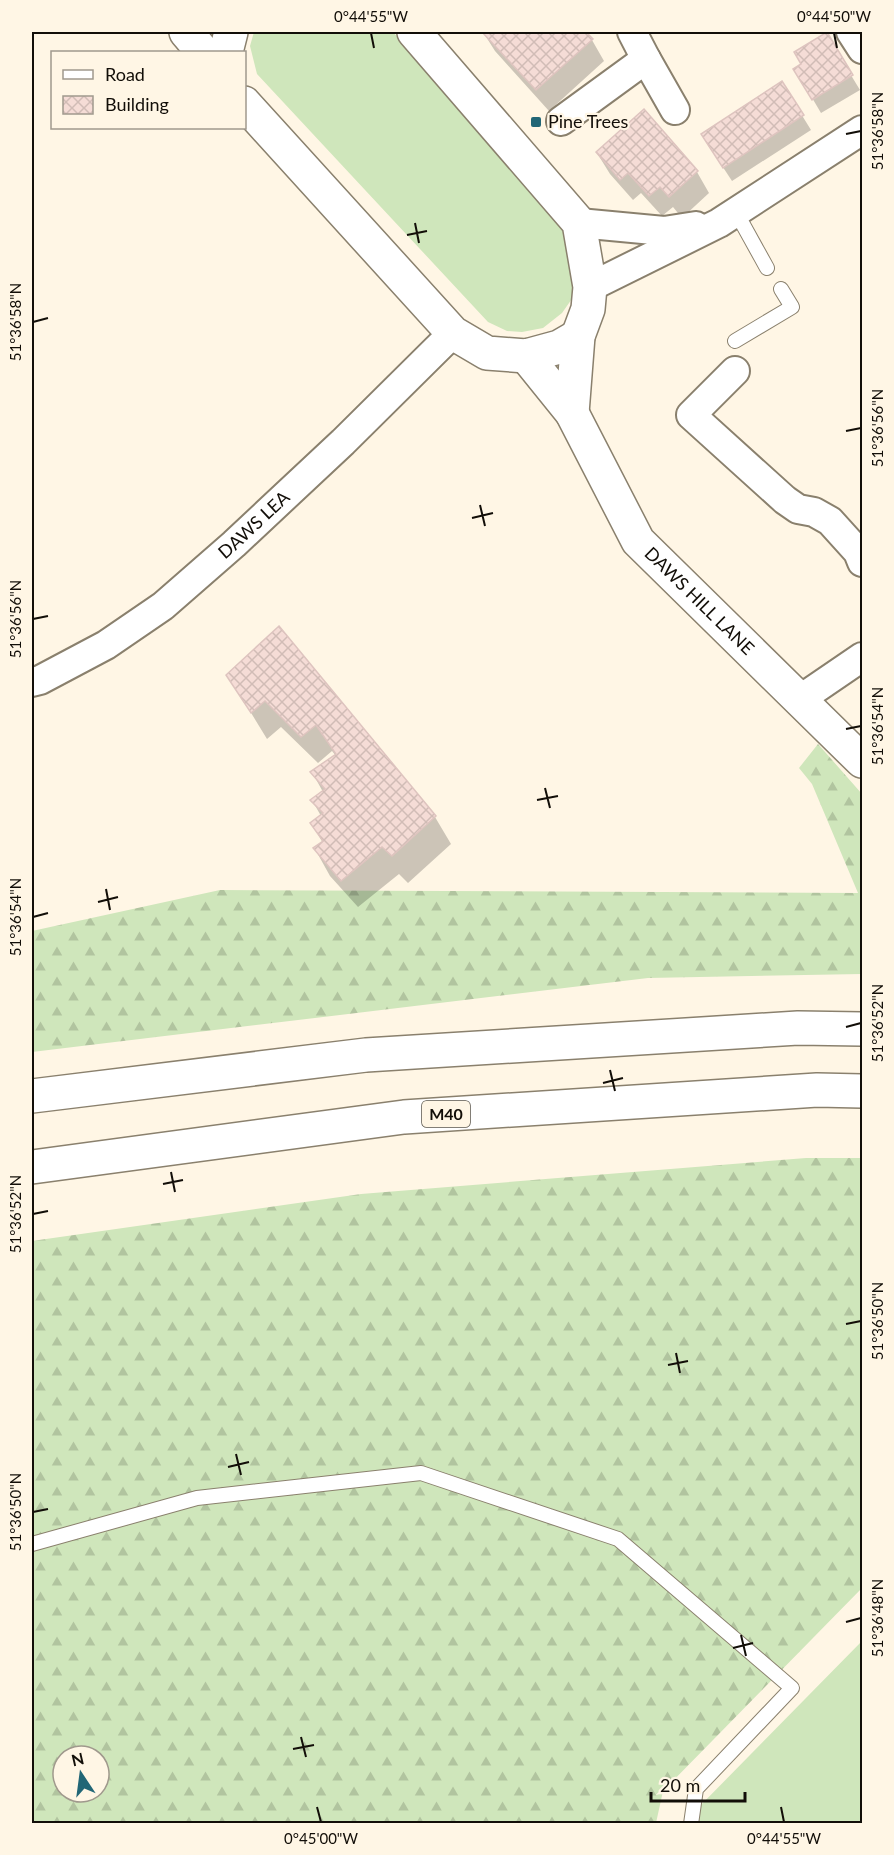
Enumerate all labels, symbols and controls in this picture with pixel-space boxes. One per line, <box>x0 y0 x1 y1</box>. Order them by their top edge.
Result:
text: 0°44'55"W <box>334 7 408 25</box>
text: 0°44'50"W <box>797 7 871 25</box>
legend <box>51 51 246 129</box>
text: Road <box>105 63 145 85</box>
text: 51°36'58"N <box>868 92 886 170</box>
text: Building <box>105 93 169 115</box>
place label: Pine Trees <box>548 110 629 132</box>
marker: Pine Trees <box>529 115 543 129</box>
text: 51°36'58"N <box>6 283 24 361</box>
text: 51°36'56"N <box>868 389 886 467</box>
street label: DAWS LEA <box>213 485 294 563</box>
street label: DAWS HILL LANE <box>641 542 759 659</box>
text: 51°36'56"N <box>6 580 24 658</box>
text: 51°36'54"N <box>868 687 886 765</box>
text: 51°36'54"N <box>6 878 24 956</box>
text: 51°36'52"N <box>868 984 886 1062</box>
road number: M40 <box>422 1101 470 1127</box>
text: 51°36'52"N <box>6 1175 24 1253</box>
text: 51°36'50"N <box>868 1282 886 1360</box>
text: 51°36'50"N <box>6 1473 24 1551</box>
text: 51°36'48"N <box>868 1579 886 1657</box>
north arrow <box>51 1744 111 1804</box>
text: N <box>69 1748 86 1770</box>
scale bar <box>651 1765 746 1803</box>
text: 20 m <box>660 1774 700 1796</box>
text: 0°45'00"W <box>284 1829 358 1847</box>
text: 0°44'55"W <box>747 1829 821 1847</box>

